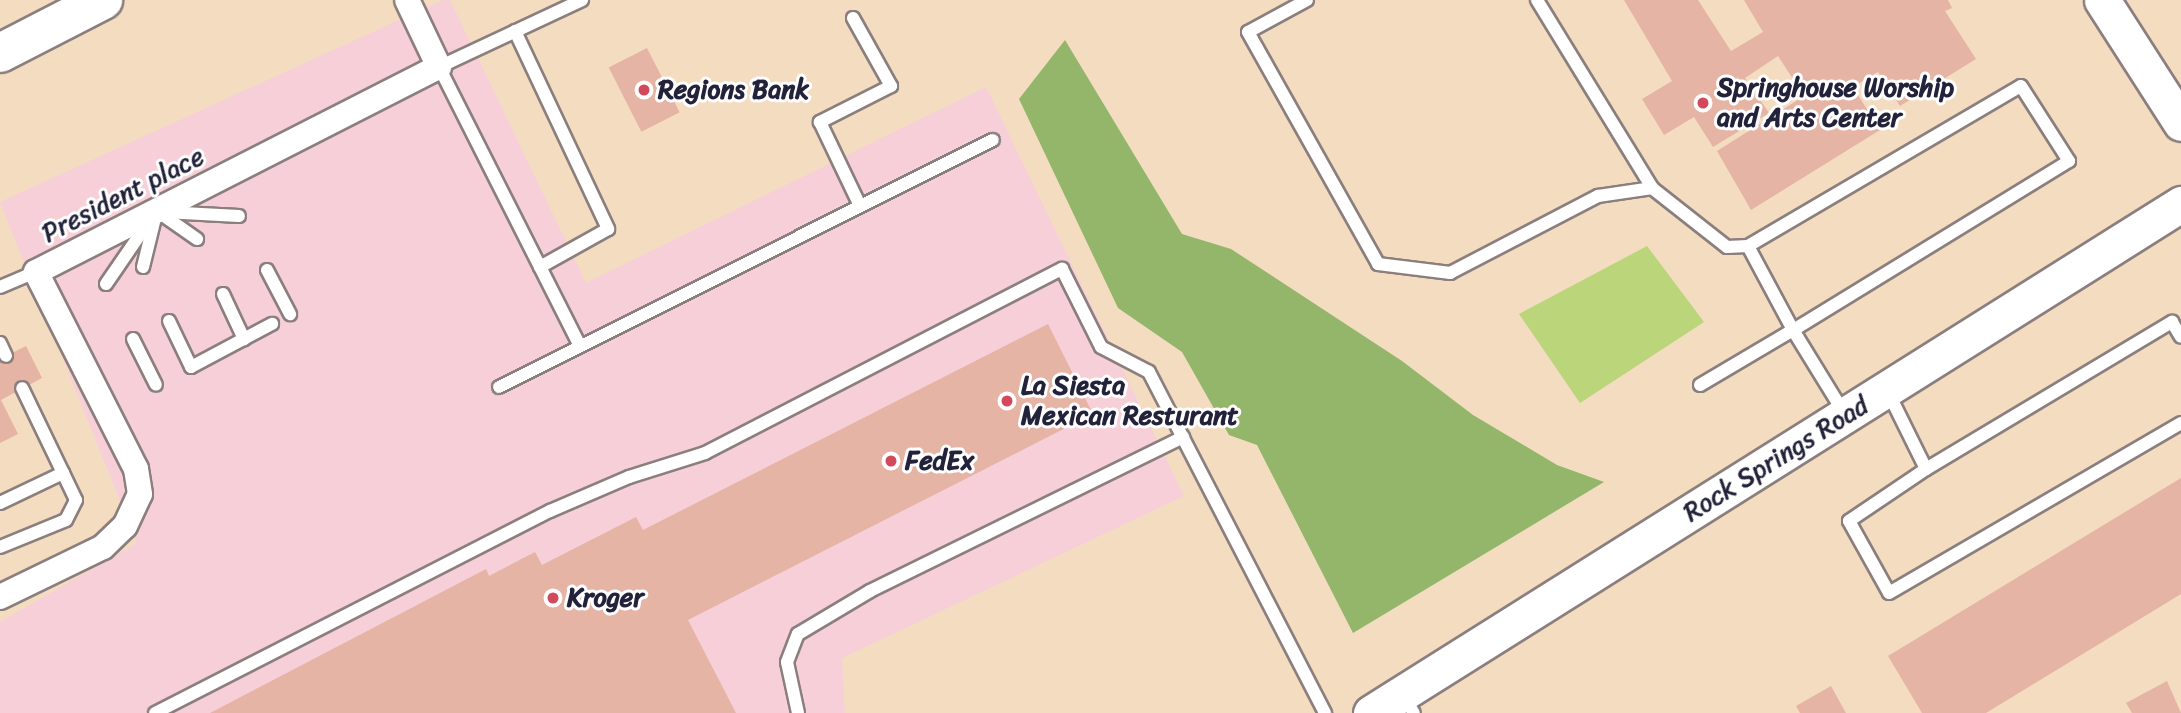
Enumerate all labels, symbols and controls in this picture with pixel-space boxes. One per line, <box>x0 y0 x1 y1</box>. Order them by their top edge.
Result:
place label: Springhouse Worship and Arts Center <box>1717 72 1954 134</box>
place label: Regions Bank <box>658 74 809 106</box>
marker: Regions Bank <box>636 82 652 98</box>
marker: Springhouse Worship and Arts Center <box>1695 95 1711 111</box>
street label: President place <box>37 141 209 249</box>
place label: La Siesta Mexican Resturant <box>1021 370 1238 432</box>
street label: Rock Springs Road <box>1678 390 1874 528</box>
marker: La Siesta Mexican Resturant <box>999 393 1015 409</box>
place label: FedEx <box>905 445 974 477</box>
marker: FedEx <box>883 453 899 469</box>
place label: Kroger <box>567 582 644 614</box>
marker: Kroger <box>545 590 561 606</box>

